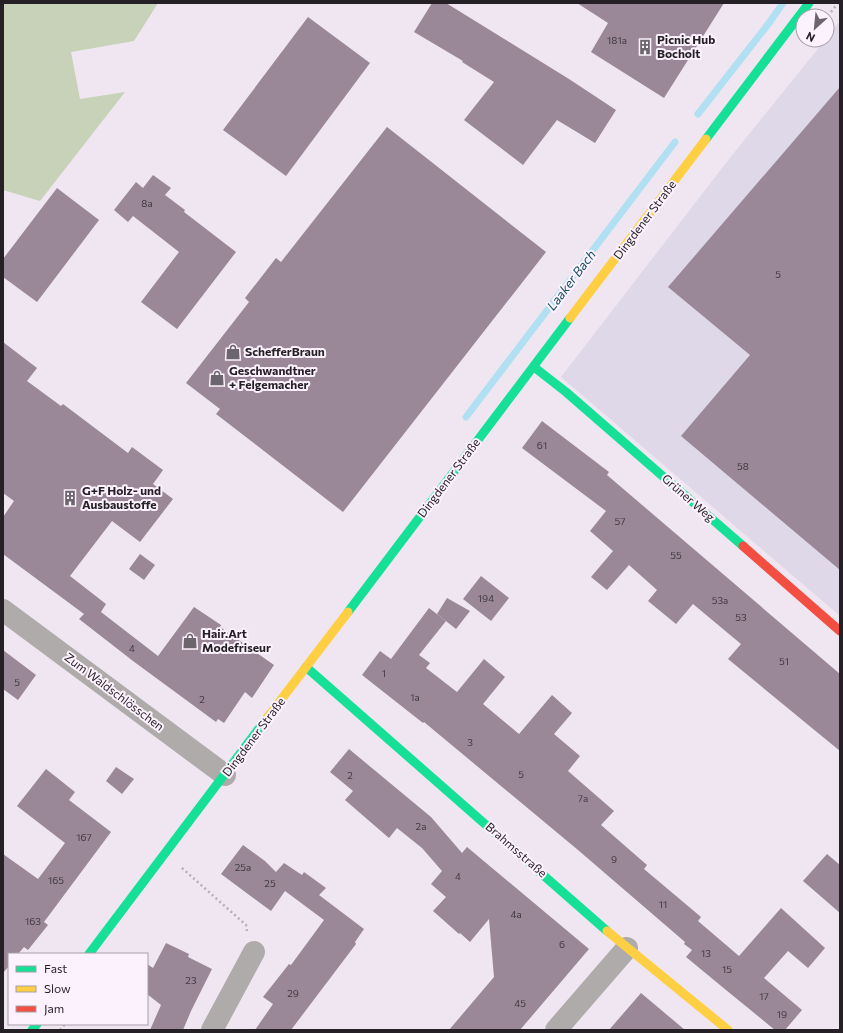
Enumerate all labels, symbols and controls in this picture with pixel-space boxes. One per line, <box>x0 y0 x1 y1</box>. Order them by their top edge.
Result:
north arrow <box>795 8 835 48</box>
text: N <box>804 30 817 45</box>
place label: Picnic Hub Bocholt <box>657 32 715 60</box>
house number: 181a <box>607 34 627 46</box>
building icon: Picnic Hub Bocholt <box>636 38 654 56</box>
street label: Dingdener Straße <box>610 177 678 262</box>
house number: 8a <box>141 197 153 209</box>
water label: Laaker Bach <box>543 247 599 313</box>
house number: 5 <box>775 268 781 280</box>
shop icon: SchefferBraun <box>224 343 242 361</box>
place label: SchefferBraun <box>245 344 325 358</box>
place label: Geschwandtner + Felgemacher <box>229 363 316 391</box>
shop icon: Geschwandtner + Felgemacher <box>208 369 226 387</box>
street label: Dingdener Straße <box>414 435 482 520</box>
house number: 61 <box>537 439 547 451</box>
house number: 58 <box>737 460 749 472</box>
street label: Grüner Weg <box>660 471 718 524</box>
place label: G+F Holz- und Ausbaustoffe <box>82 483 161 511</box>
building icon: G+F Holz- und Ausbaustoffe <box>61 489 79 507</box>
house number: 57 <box>614 515 626 527</box>
house number: 55 <box>670 549 682 561</box>
house number: 194 <box>478 592 494 604</box>
house number: 53a <box>712 594 728 606</box>
house number: 53 <box>735 611 747 623</box>
place label: Hair.Art Modefriseur <box>202 626 271 654</box>
shop icon: Hair.Art Modefriseur <box>181 632 199 650</box>
house number: 4 <box>129 642 135 654</box>
street label: Zum Waldschlösschen <box>62 649 167 733</box>
house number: 51 <box>779 655 789 667</box>
house number: 1 <box>382 667 386 679</box>
house number: 5 <box>14 676 20 688</box>
house number: 1a <box>410 691 420 703</box>
house number: 2 <box>199 693 205 705</box>
street label: Dingdener Straße <box>219 694 287 779</box>
house number: 3 <box>467 736 473 748</box>
house number: 5 <box>518 768 524 780</box>
house number: 2 <box>347 769 353 781</box>
house number: 7a <box>578 792 588 804</box>
street label: Brahmsstraße <box>483 819 550 880</box>
house number: 2a <box>416 820 426 832</box>
house number: 167 <box>76 831 92 843</box>
house number: 9 <box>611 853 617 865</box>
house number: 25a <box>235 861 251 873</box>
house number: 4 <box>455 870 461 882</box>
house number: 165 <box>48 874 64 886</box>
house number: 25 <box>264 877 276 889</box>
house number: 11 <box>659 898 667 910</box>
house number: 4a <box>510 908 522 920</box>
house number: 163 <box>25 915 41 927</box>
house number: 6 <box>559 938 565 950</box>
house number: 13 <box>701 947 711 959</box>
legend <box>8 953 148 1025</box>
text: Fast <box>44 961 67 975</box>
house number: 15 <box>722 963 732 975</box>
house number: 23 <box>185 974 197 986</box>
text: Slow <box>44 981 71 995</box>
house number: 29 <box>287 987 299 999</box>
house number: 17 <box>759 990 769 1002</box>
house number: 45 <box>514 997 526 1009</box>
text: Jam <box>44 1001 64 1016</box>
house number: 19 <box>777 1008 787 1020</box>

